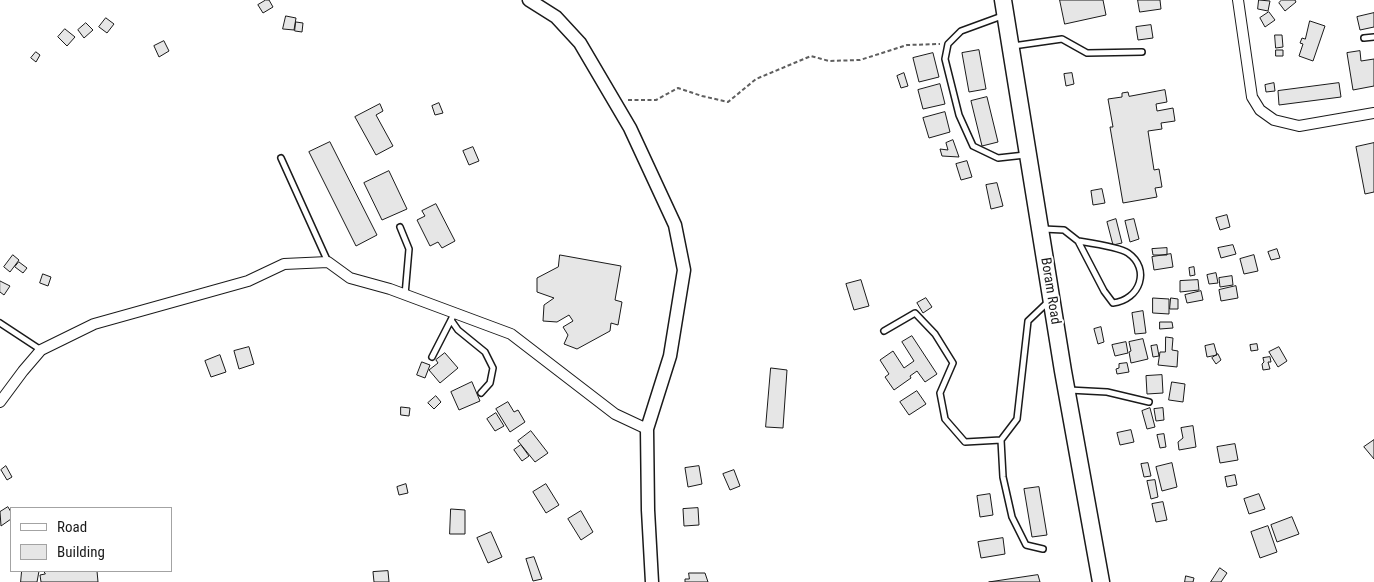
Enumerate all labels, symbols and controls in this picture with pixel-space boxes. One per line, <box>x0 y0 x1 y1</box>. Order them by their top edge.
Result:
street label: Boram Road <box>1036 256 1064 326</box>
legend <box>10 507 172 572</box>
text: Road <box>57 518 87 536</box>
text: Building <box>57 543 105 561</box>

